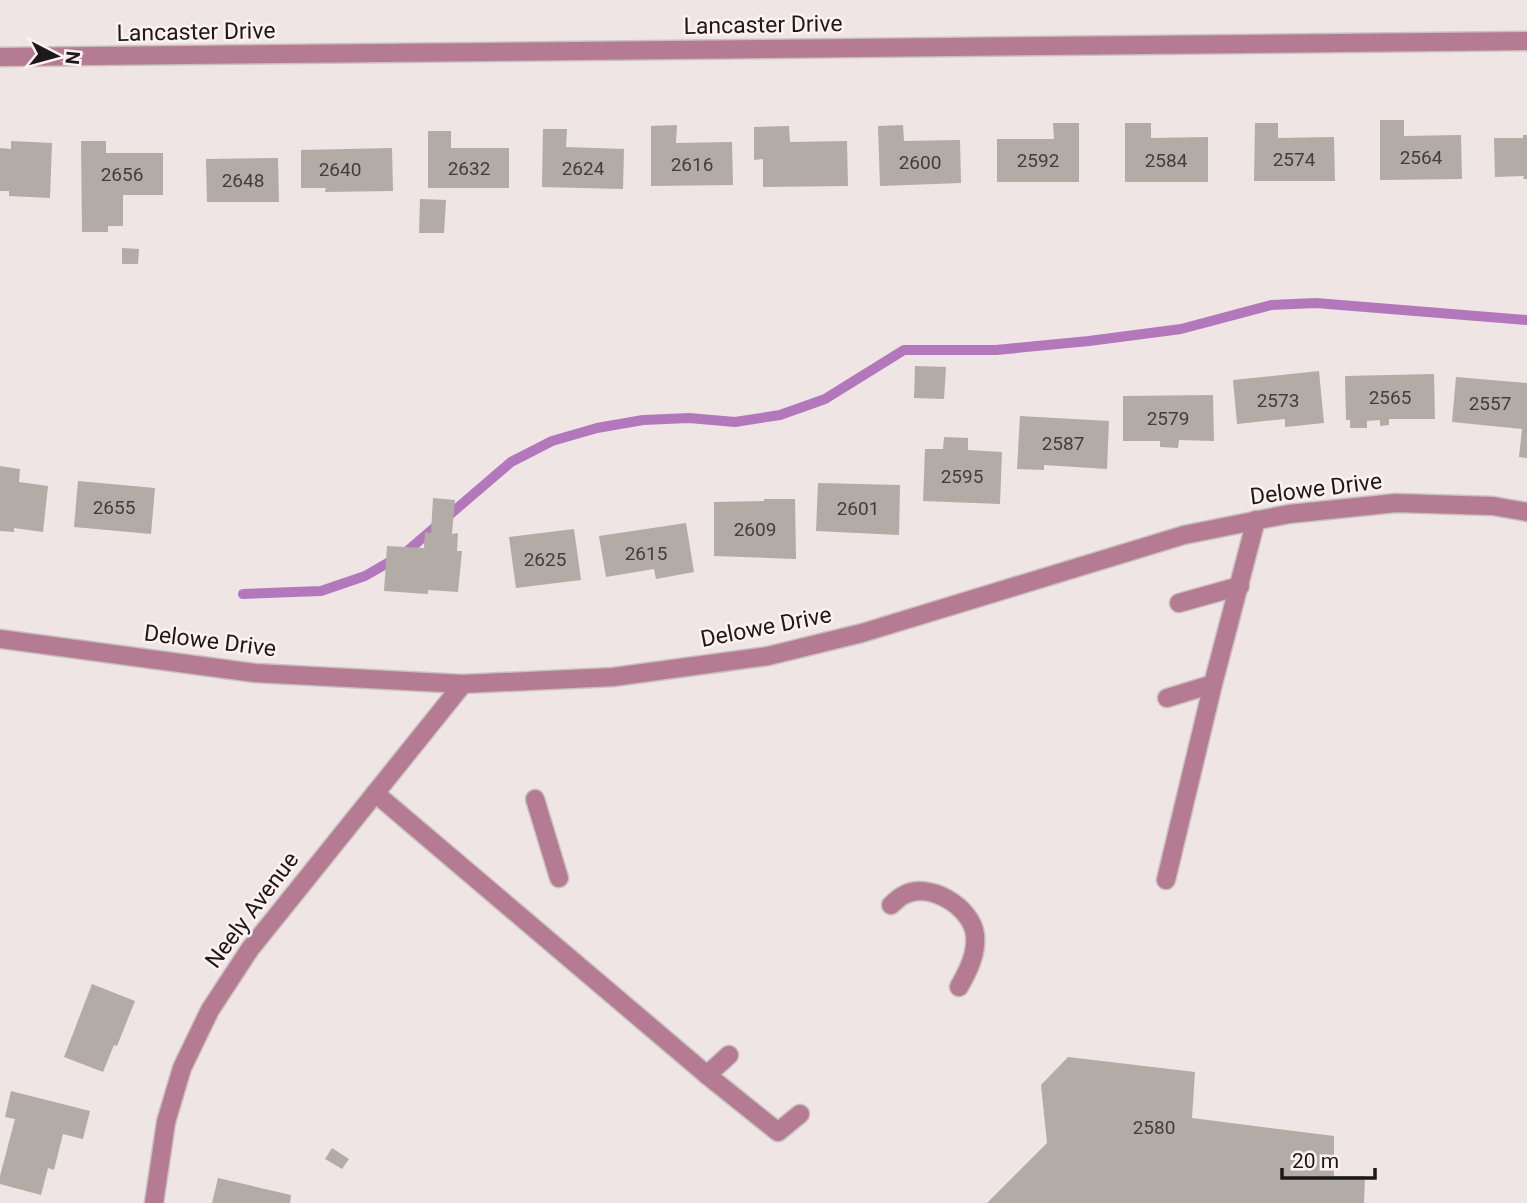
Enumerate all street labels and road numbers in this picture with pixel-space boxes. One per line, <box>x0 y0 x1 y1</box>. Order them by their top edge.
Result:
street label: Lancaster Drive <box>683 10 843 40</box>
street label: Lancaster Drive <box>116 17 276 47</box>
street label: Delowe Drive <box>1248 468 1384 510</box>
street label: Delowe Drive <box>698 601 834 653</box>
street label: Delowe Drive <box>142 620 278 662</box>
street label: Neely Avenue <box>200 847 304 973</box>

